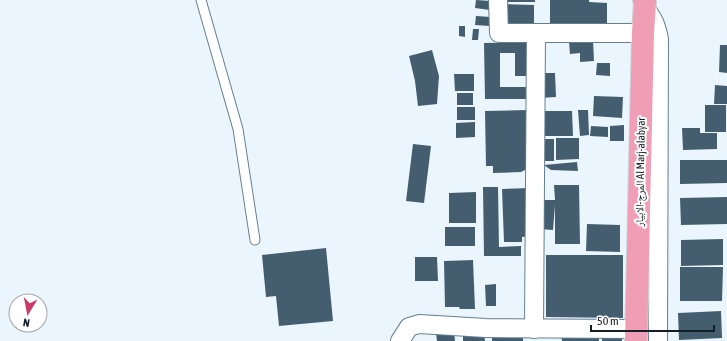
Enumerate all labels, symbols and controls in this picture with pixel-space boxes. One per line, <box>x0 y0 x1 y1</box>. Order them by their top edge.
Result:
street label: المرج-الابيار Al Marj-alabyar <box>633 116 648 228</box>
north arrow <box>8 293 48 333</box>
scale bar <box>591 307 714 333</box>
text: 50 m <box>597 314 619 328</box>
text: N <box>22 316 31 329</box>

